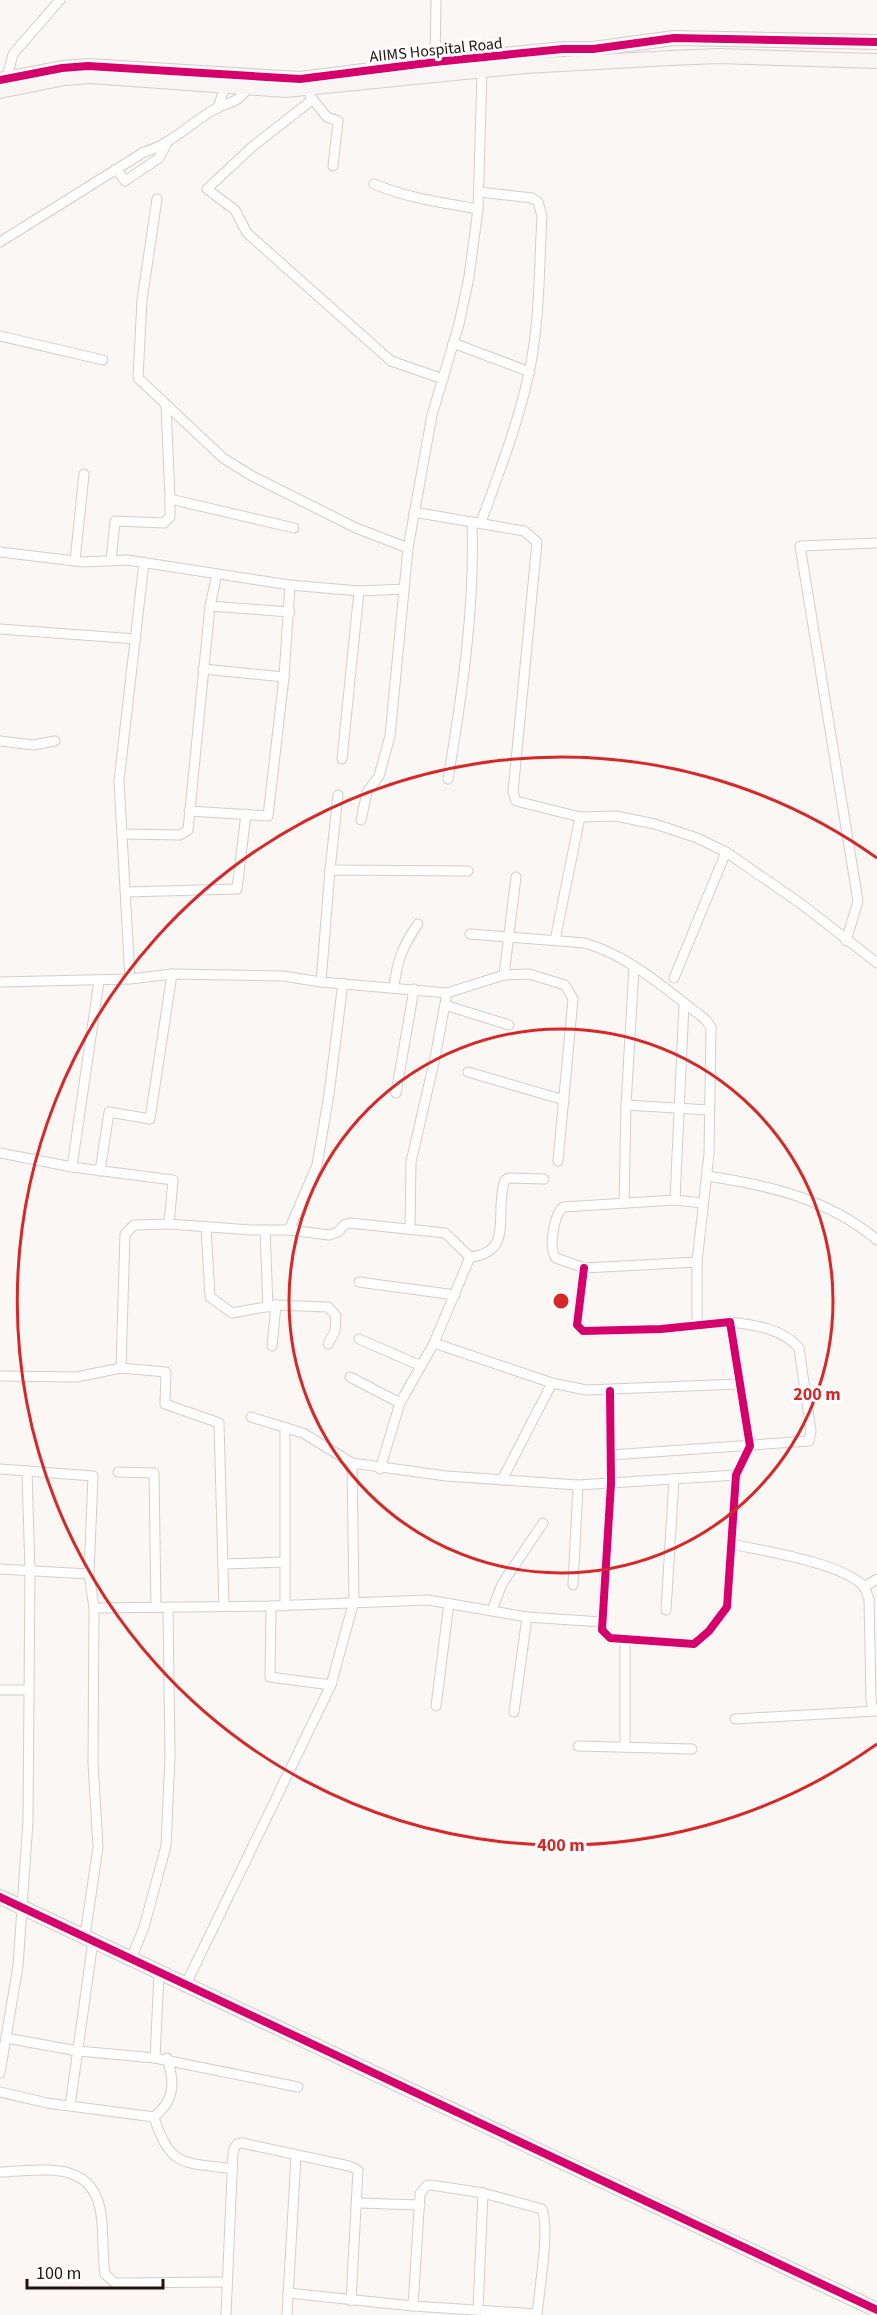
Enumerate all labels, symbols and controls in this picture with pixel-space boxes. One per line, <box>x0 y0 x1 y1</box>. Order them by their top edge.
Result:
street label: AIIMS Hospital Road <box>368 32 504 68</box>
centre of rings <box>551 1291 571 1311</box>
text: 200 m <box>793 1382 841 1407</box>
text: 400 m <box>537 1833 585 1858</box>
scale bar <box>27 2252 164 2290</box>
text: 100 m <box>36 2261 81 2286</box>

